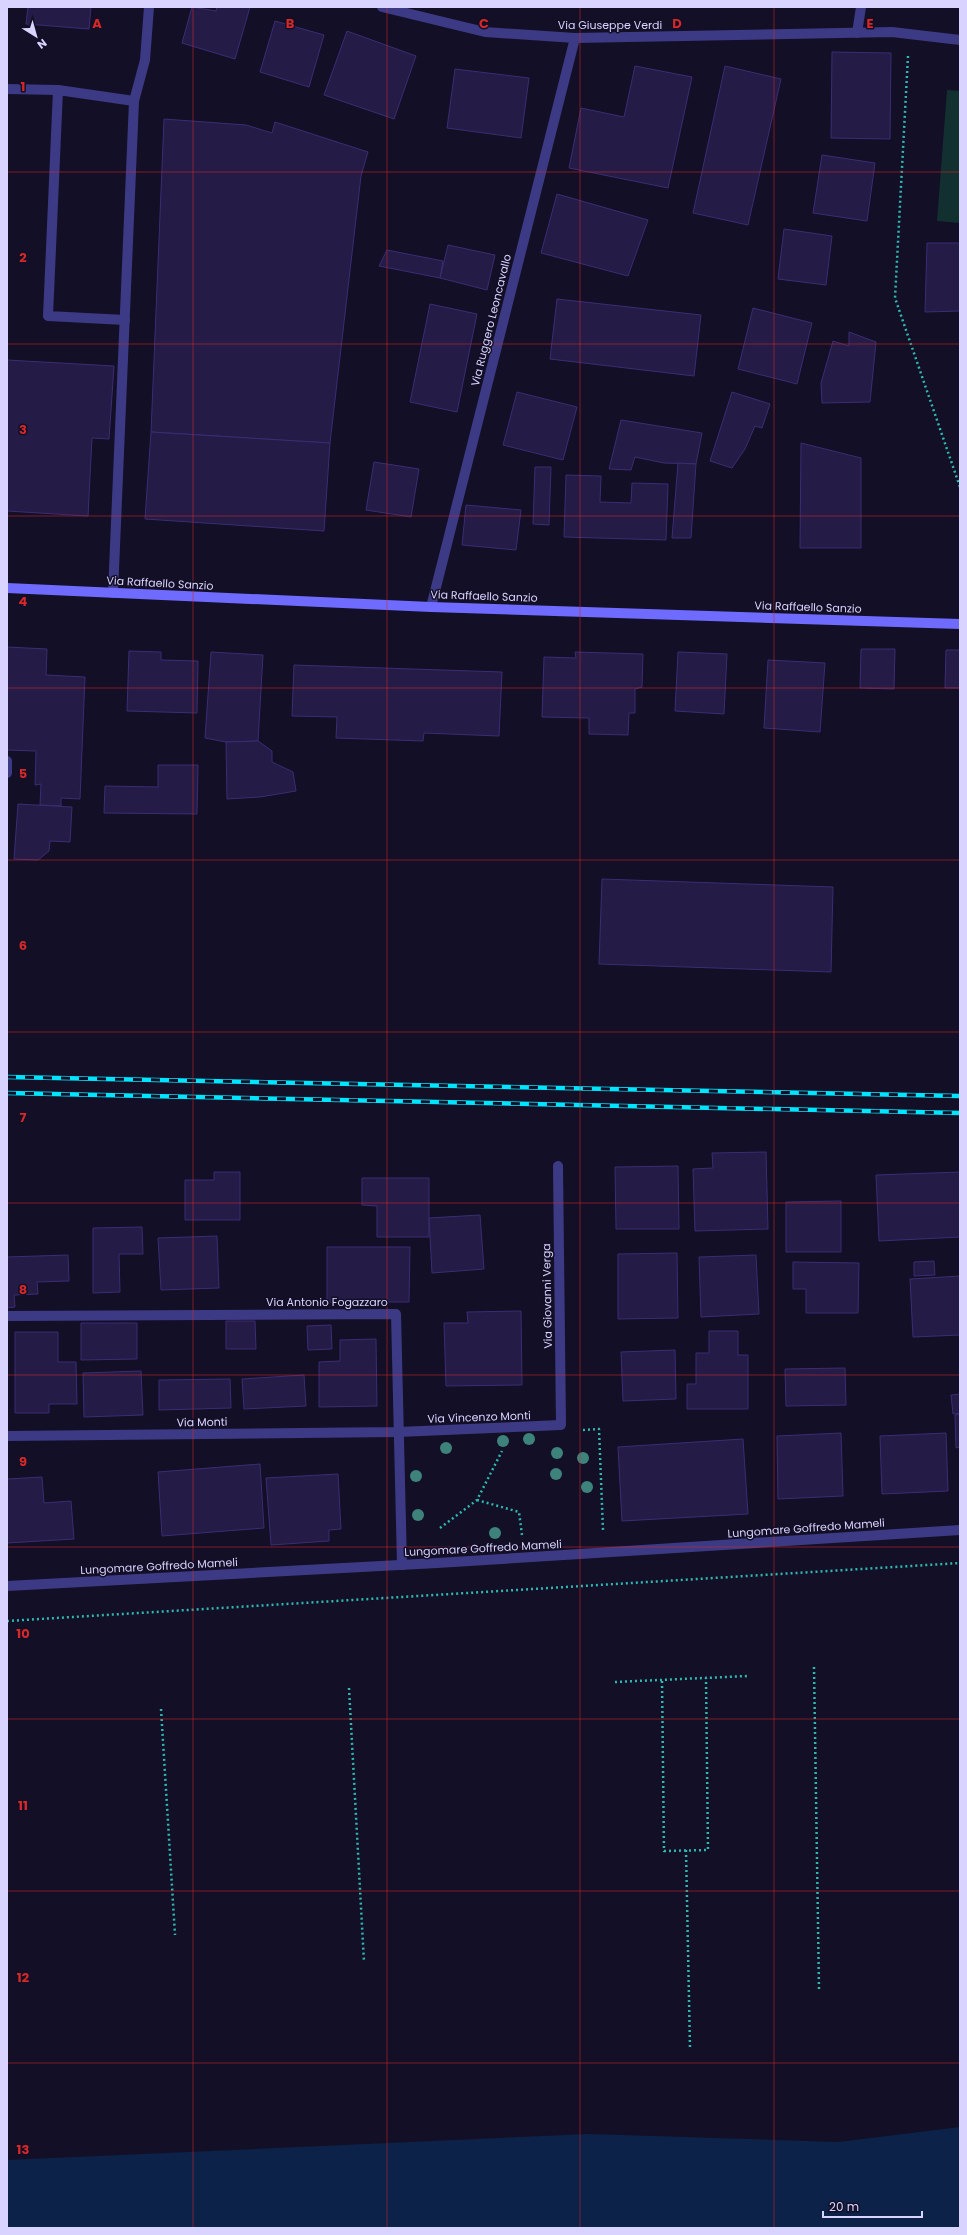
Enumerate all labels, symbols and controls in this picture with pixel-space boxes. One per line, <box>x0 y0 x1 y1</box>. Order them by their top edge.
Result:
text: A <box>92 14 102 33</box>
text: B <box>286 14 295 33</box>
text: C <box>479 14 489 33</box>
text: D <box>672 14 682 33</box>
text: E <box>866 14 874 33</box>
north arrow <box>16 16 56 56</box>
street label: Via Giuseppe Verdi <box>558 17 663 33</box>
text: N <box>34 35 50 53</box>
text: 1 <box>21 77 25 96</box>
text: 2 <box>19 248 27 267</box>
street label: Via Ruggero Leoncavallo <box>467 252 515 388</box>
text: 3 <box>19 420 27 439</box>
street label: Via Raffaello Sanzio <box>106 572 214 594</box>
street label: Via Raffaello Sanzio <box>430 586 538 606</box>
text: 4 <box>19 592 28 611</box>
street label: Via Raffaello Sanzio <box>754 597 862 617</box>
text: 5 <box>19 764 27 783</box>
text: 6 <box>19 936 27 955</box>
text: 7 <box>20 1108 27 1127</box>
street label: Via Giovanni Verga <box>538 1243 556 1349</box>
text: 8 <box>19 1280 27 1299</box>
street label: Via Antonio Fogazzaro <box>266 1294 388 1310</box>
street label: Via Vincenzo Monti <box>427 1407 531 1427</box>
street label: Via Monti <box>176 1414 228 1430</box>
text: 9 <box>19 1452 27 1471</box>
street label: Lungomare Goffredo Mameli <box>727 1515 885 1541</box>
street label: Lungomare Goffredo Mameli <box>404 1536 562 1560</box>
street label: Lungomare Goffredo Mameli <box>80 1554 238 1578</box>
text: 10 <box>16 1624 30 1643</box>
text: 11 <box>18 1796 28 1815</box>
text: 12 <box>17 1968 30 1987</box>
text: 13 <box>17 2140 30 2159</box>
scale bar <box>823 2193 922 2219</box>
text: 20 m <box>829 2198 859 2215</box>

